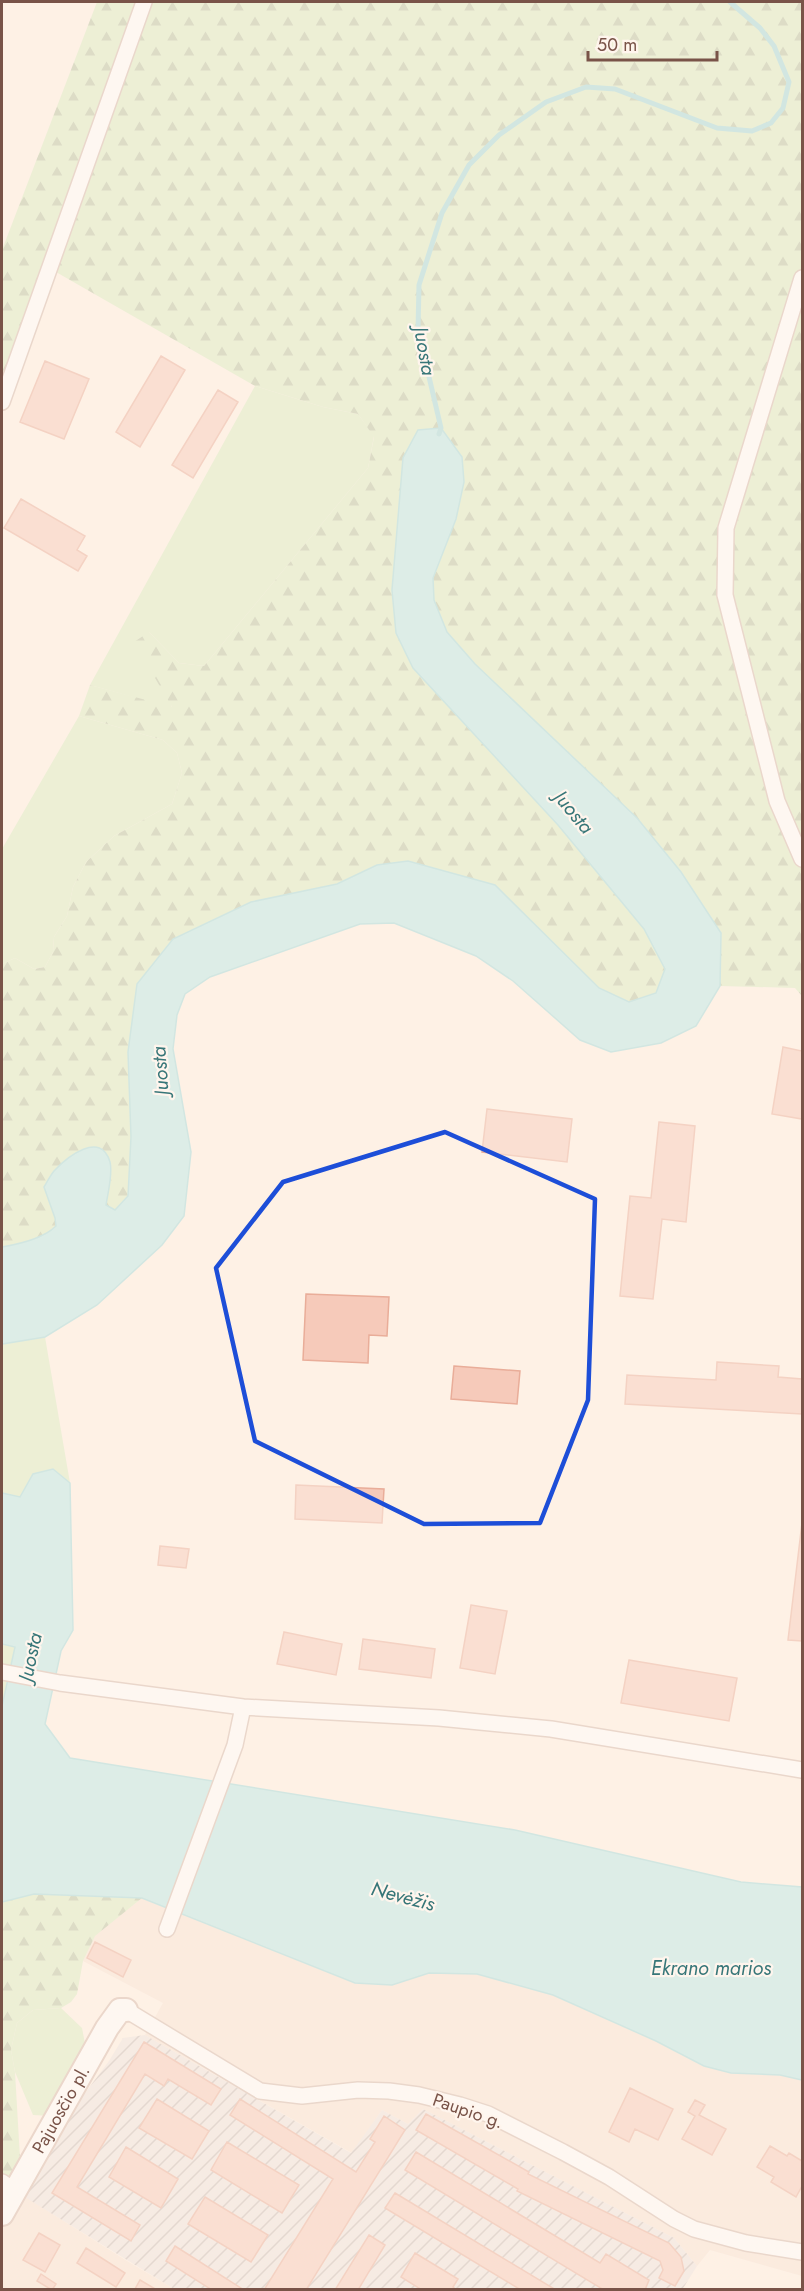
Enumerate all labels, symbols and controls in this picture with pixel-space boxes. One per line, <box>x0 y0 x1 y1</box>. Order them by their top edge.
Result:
scale bar <box>588 24 717 62</box>
text: 50 m <box>597 32 637 58</box>
water label: Juosta <box>405 321 443 378</box>
water label: Juosta <box>544 781 600 840</box>
water label: Juosta <box>144 1046 177 1100</box>
water label: Juosta <box>10 1630 50 1688</box>
water label: Nevėžis <box>368 1874 438 1919</box>
water label: Ekrano marios <box>651 1954 771 1983</box>
street label: Pajuosčio pl. <box>26 2061 96 2158</box>
street label: Paupio g. <box>429 2087 507 2135</box>

